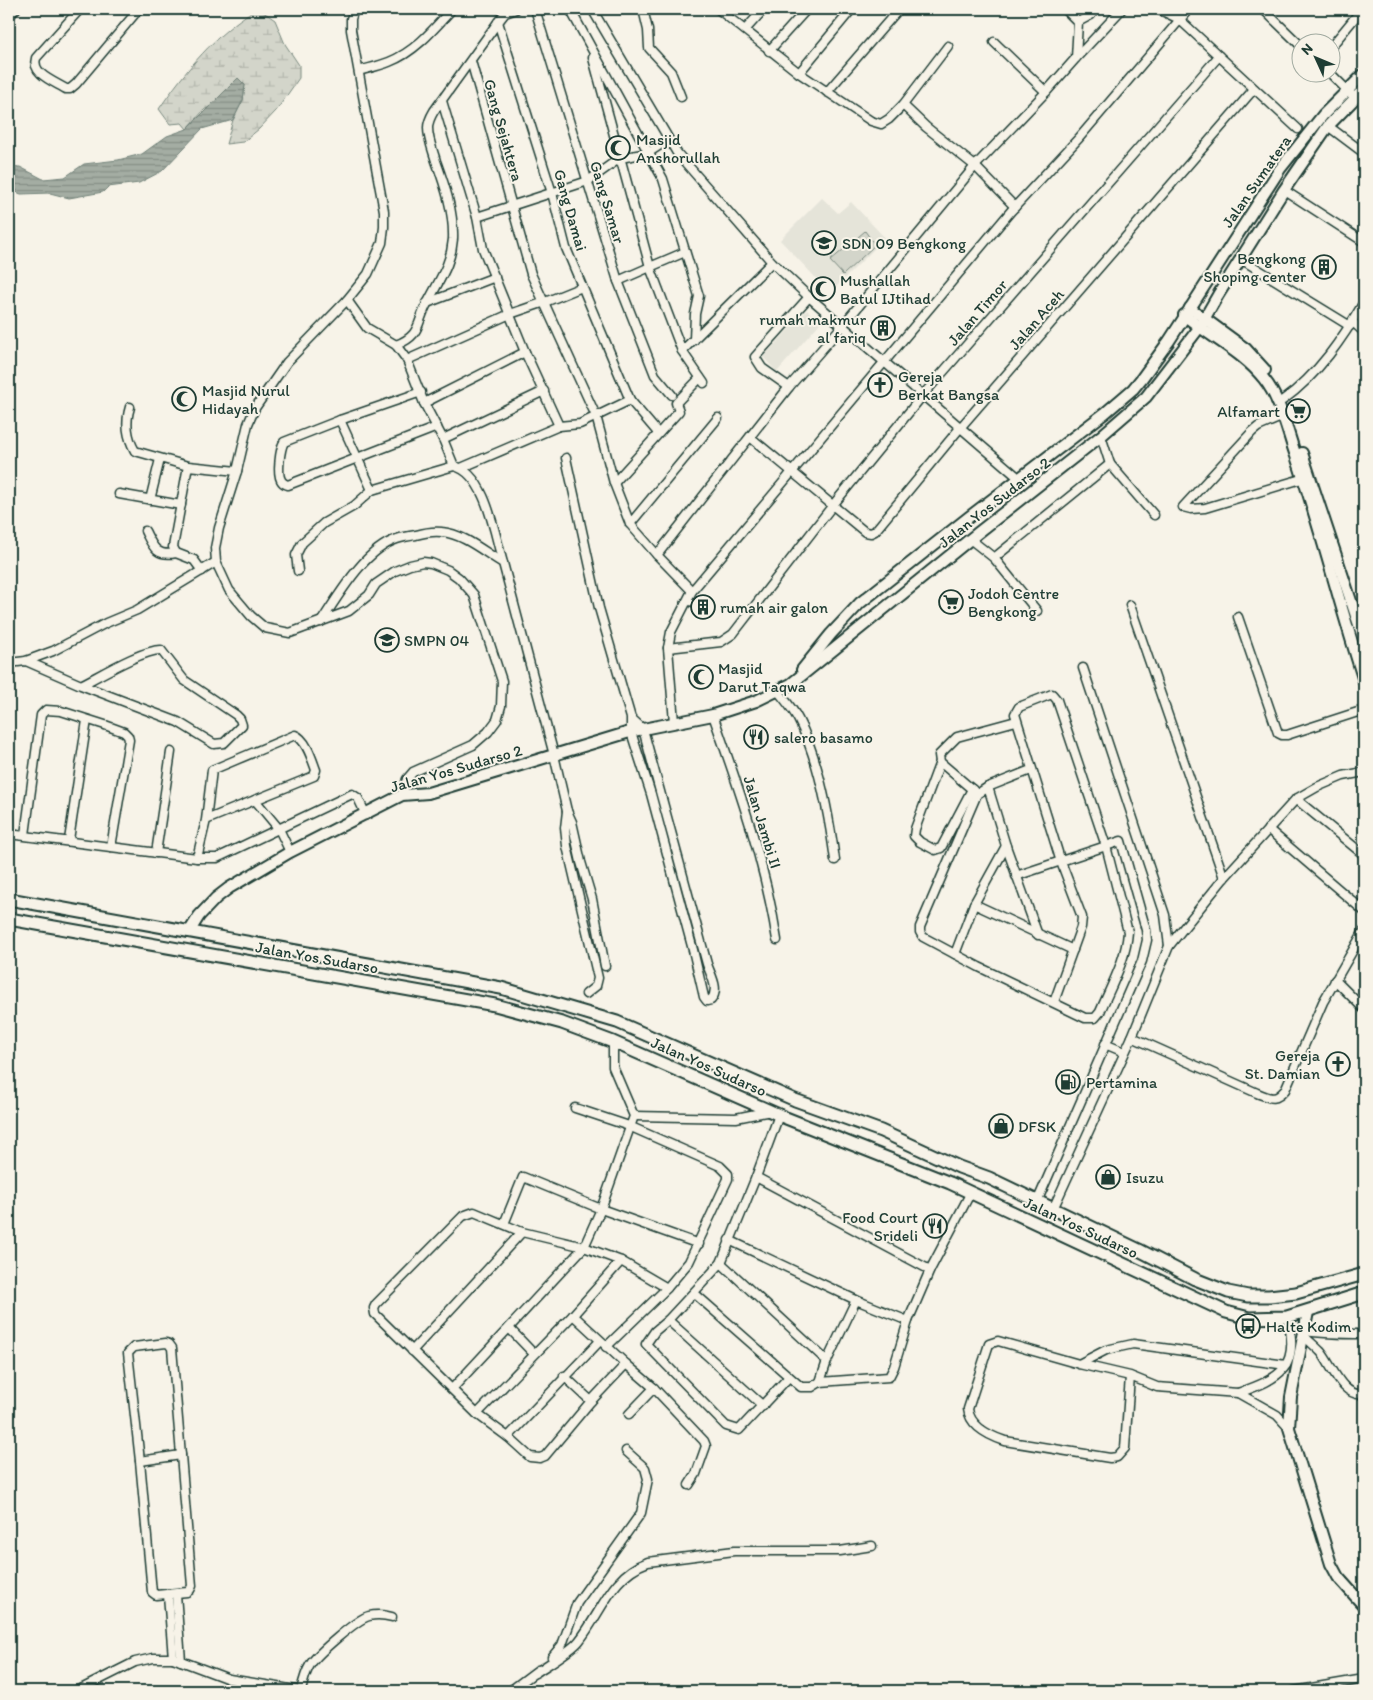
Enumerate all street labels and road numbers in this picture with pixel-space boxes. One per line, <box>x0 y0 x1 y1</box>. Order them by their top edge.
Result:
street label: Gang Sejahtera <box>480 77 527 184</box>
street label: Jalan Sumatera <box>1218 131 1296 231</box>
street label: Gang Samar <box>586 159 629 246</box>
street label: Gang Damai <box>550 167 591 253</box>
street label: Jalan Timor <box>944 275 1012 349</box>
street label: Jalan Aceh <box>1005 285 1068 354</box>
street label: Jalan Yos Sudarso 2 <box>935 453 1054 552</box>
street label: Jalan Yos Sudarso 2 <box>388 740 525 796</box>
street label: Jalan Jambi II <box>739 774 786 871</box>
street label: Jalan Yos Sudarso <box>254 937 380 978</box>
street label: Jalan Yos Sudarso <box>648 1033 769 1100</box>
street label: Jalan Yos Sudarso <box>1020 1193 1141 1262</box>

